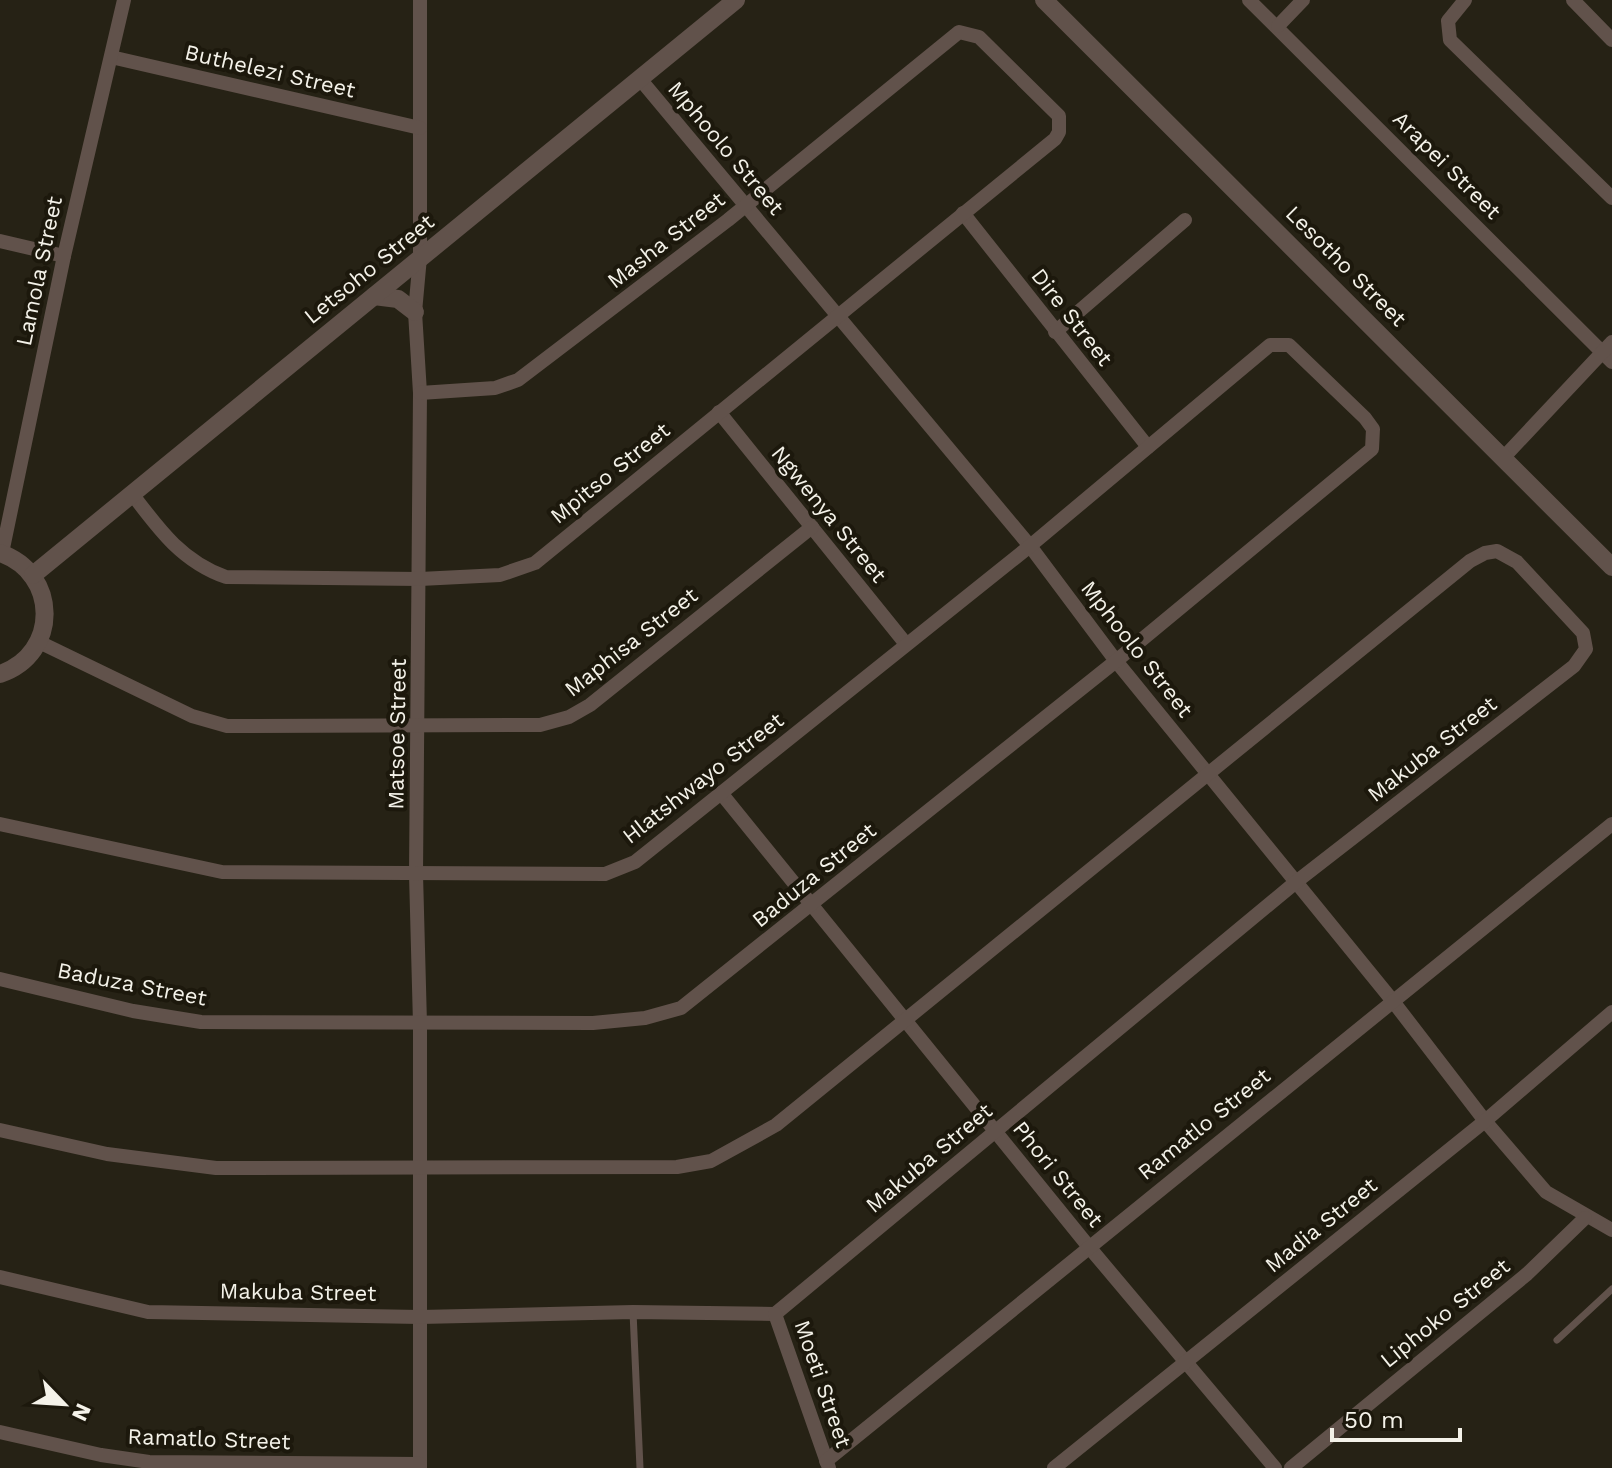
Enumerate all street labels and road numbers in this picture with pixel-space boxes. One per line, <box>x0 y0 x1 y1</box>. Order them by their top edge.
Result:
street label: Buthelezi Street <box>182 39 358 103</box>
street label: Mphoolo Street <box>663 76 789 220</box>
street label: Arapei Street <box>1388 106 1506 224</box>
street label: Masha Street <box>602 186 730 294</box>
street label: Lamola Street <box>11 194 67 348</box>
street label: Lesotho Street <box>1281 201 1411 331</box>
street label: Letsoho Street <box>299 209 439 329</box>
street label: Dire Street <box>1026 263 1118 371</box>
street label: Mpitso Street <box>545 417 675 529</box>
street label: Ngwenya Street <box>766 441 892 587</box>
street label: Mphoolo Street <box>1076 576 1198 722</box>
street label: Maphisa Street <box>560 582 702 702</box>
street label: Matsoe Street <box>383 658 411 810</box>
street label: Makuba Street <box>1363 691 1501 807</box>
street label: Hlatshwayo Street <box>618 707 788 849</box>
street label: Baduza Street <box>747 818 881 932</box>
street label: Baduza Street <box>55 957 209 1011</box>
street label: Ramatlo Street <box>1133 1063 1275 1185</box>
street label: Makuba Street <box>861 1098 997 1218</box>
street label: Phori Street <box>1008 1116 1108 1232</box>
street label: Madia Street <box>1260 1172 1382 1278</box>
street label: Liphoko Street <box>1375 1253 1515 1373</box>
street label: Makuba Street <box>219 1278 377 1306</box>
street label: Moeti Street <box>790 1317 856 1451</box>
street label: Ramatlo Street <box>127 1424 291 1454</box>

